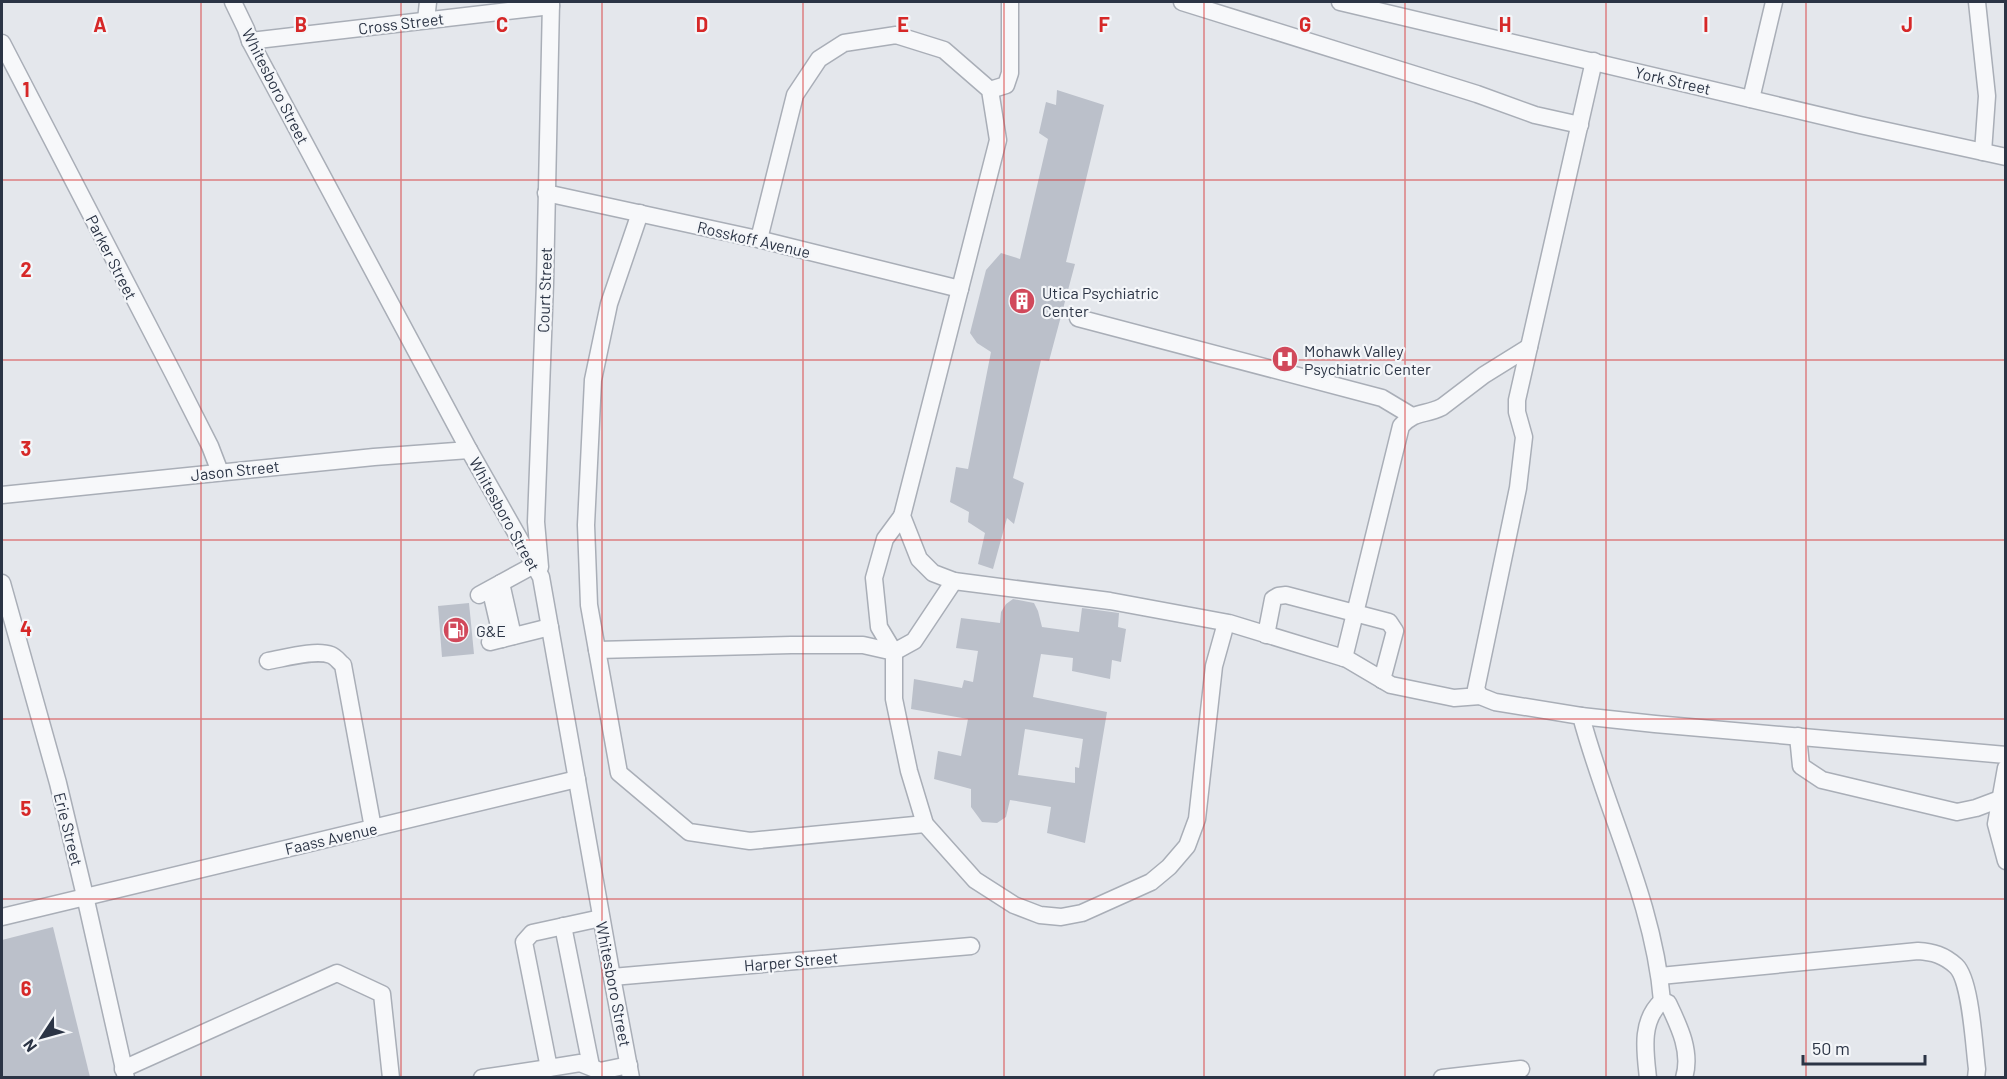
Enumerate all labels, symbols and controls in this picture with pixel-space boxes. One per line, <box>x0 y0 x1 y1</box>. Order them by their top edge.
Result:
street label: Cross Street <box>357 8 445 38</box>
text: A <box>93 12 107 36</box>
text: B <box>295 12 307 36</box>
text: C <box>496 12 508 36</box>
text: D <box>696 12 708 36</box>
text: E <box>897 12 909 36</box>
text: F <box>1098 12 1110 36</box>
text: G <box>1299 12 1311 36</box>
text: H <box>1499 12 1511 36</box>
text: I <box>1703 12 1709 36</box>
text: J <box>1901 12 1913 36</box>
street label: Whitesboro Street <box>239 25 313 147</box>
street label: York Street <box>1633 62 1713 98</box>
text: 1 <box>22 77 30 101</box>
street label: Parker Street <box>83 212 141 302</box>
street label: Rosskoff Avenue <box>696 217 812 261</box>
street label: Court Street <box>533 247 555 333</box>
text: 2 <box>20 257 32 281</box>
place label: Utica Psychiatric Center <box>1042 283 1159 320</box>
building icon: Utica Psychiatric Center <box>1007 286 1037 316</box>
place label: Mohawk Valley Psychiatric Center <box>1304 341 1431 378</box>
hospital icon: Mohawk Valley Psychiatric Center <box>1270 344 1300 374</box>
text: 3 <box>21 436 31 460</box>
street label: Whitesboro Street <box>466 454 544 574</box>
street label: Jason Street <box>190 456 280 484</box>
fuel station icon: G&E <box>441 615 471 645</box>
text: 4 <box>20 616 32 640</box>
place label: G&E <box>476 621 506 640</box>
street label: Erie Street <box>51 790 87 868</box>
text: 5 <box>21 796 32 820</box>
street label: Faass Avenue <box>283 818 379 858</box>
street label: Whitesboro Street <box>593 920 635 1048</box>
street label: Harper Street <box>743 947 839 975</box>
text: 6 <box>21 976 32 1000</box>
north arrow <box>12 1007 72 1067</box>
scale bar <box>1803 1028 1924 1066</box>
text: N <box>19 1036 40 1056</box>
text: 50 m <box>1812 1037 1850 1059</box>

